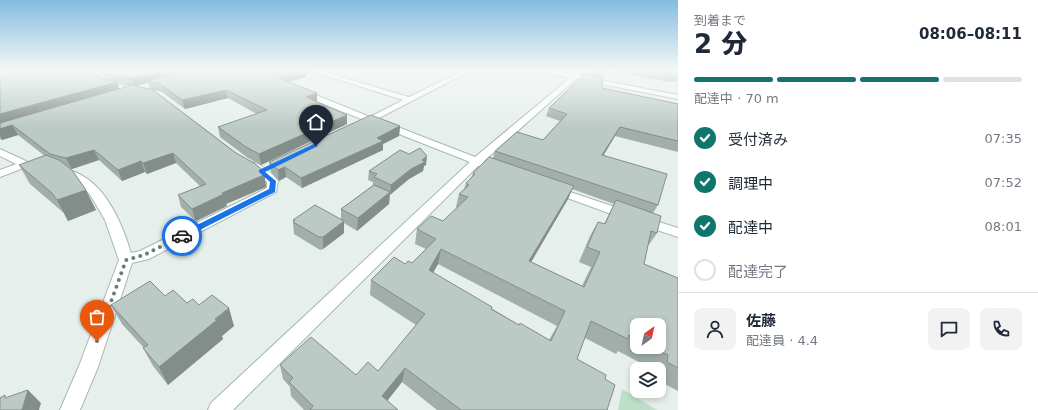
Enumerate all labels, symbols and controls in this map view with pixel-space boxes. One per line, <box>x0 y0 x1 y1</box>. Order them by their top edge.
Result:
text: 到着まで <box>694 13 746 28</box>
text: 08:06–08:11 <box>919 25 1022 43</box>
text: 2 分 <box>694 29 747 59</box>
text: 配達中 · 70 m <box>694 91 779 106</box>
pin <box>299 105 333 146</box>
icon: home <box>305 111 327 133</box>
icon: check <box>694 127 716 149</box>
text: 受付済み <box>728 131 788 149</box>
text: 07:35 <box>985 131 1022 146</box>
icon: check <box>694 171 716 193</box>
text: 調理中 <box>728 175 773 193</box>
text: 07:52 <box>985 175 1022 190</box>
icon: check <box>694 215 716 237</box>
courier <box>162 216 202 256</box>
text: 配達中 <box>728 219 773 237</box>
text: 08:01 <box>985 219 1022 234</box>
icon: car <box>171 225 193 247</box>
text: 配達完了 <box>728 263 788 281</box>
pin <box>80 300 114 341</box>
icon: bag <box>86 306 108 328</box>
button: person <box>694 308 736 350</box>
button: chat <box>928 308 970 350</box>
button: phone <box>980 308 1022 350</box>
text: 佐藤 <box>746 312 776 330</box>
north arrow <box>630 318 666 354</box>
map controls <box>630 318 666 398</box>
text: 配達員 · 4.4 <box>746 333 818 348</box>
button: layers <box>630 362 666 398</box>

